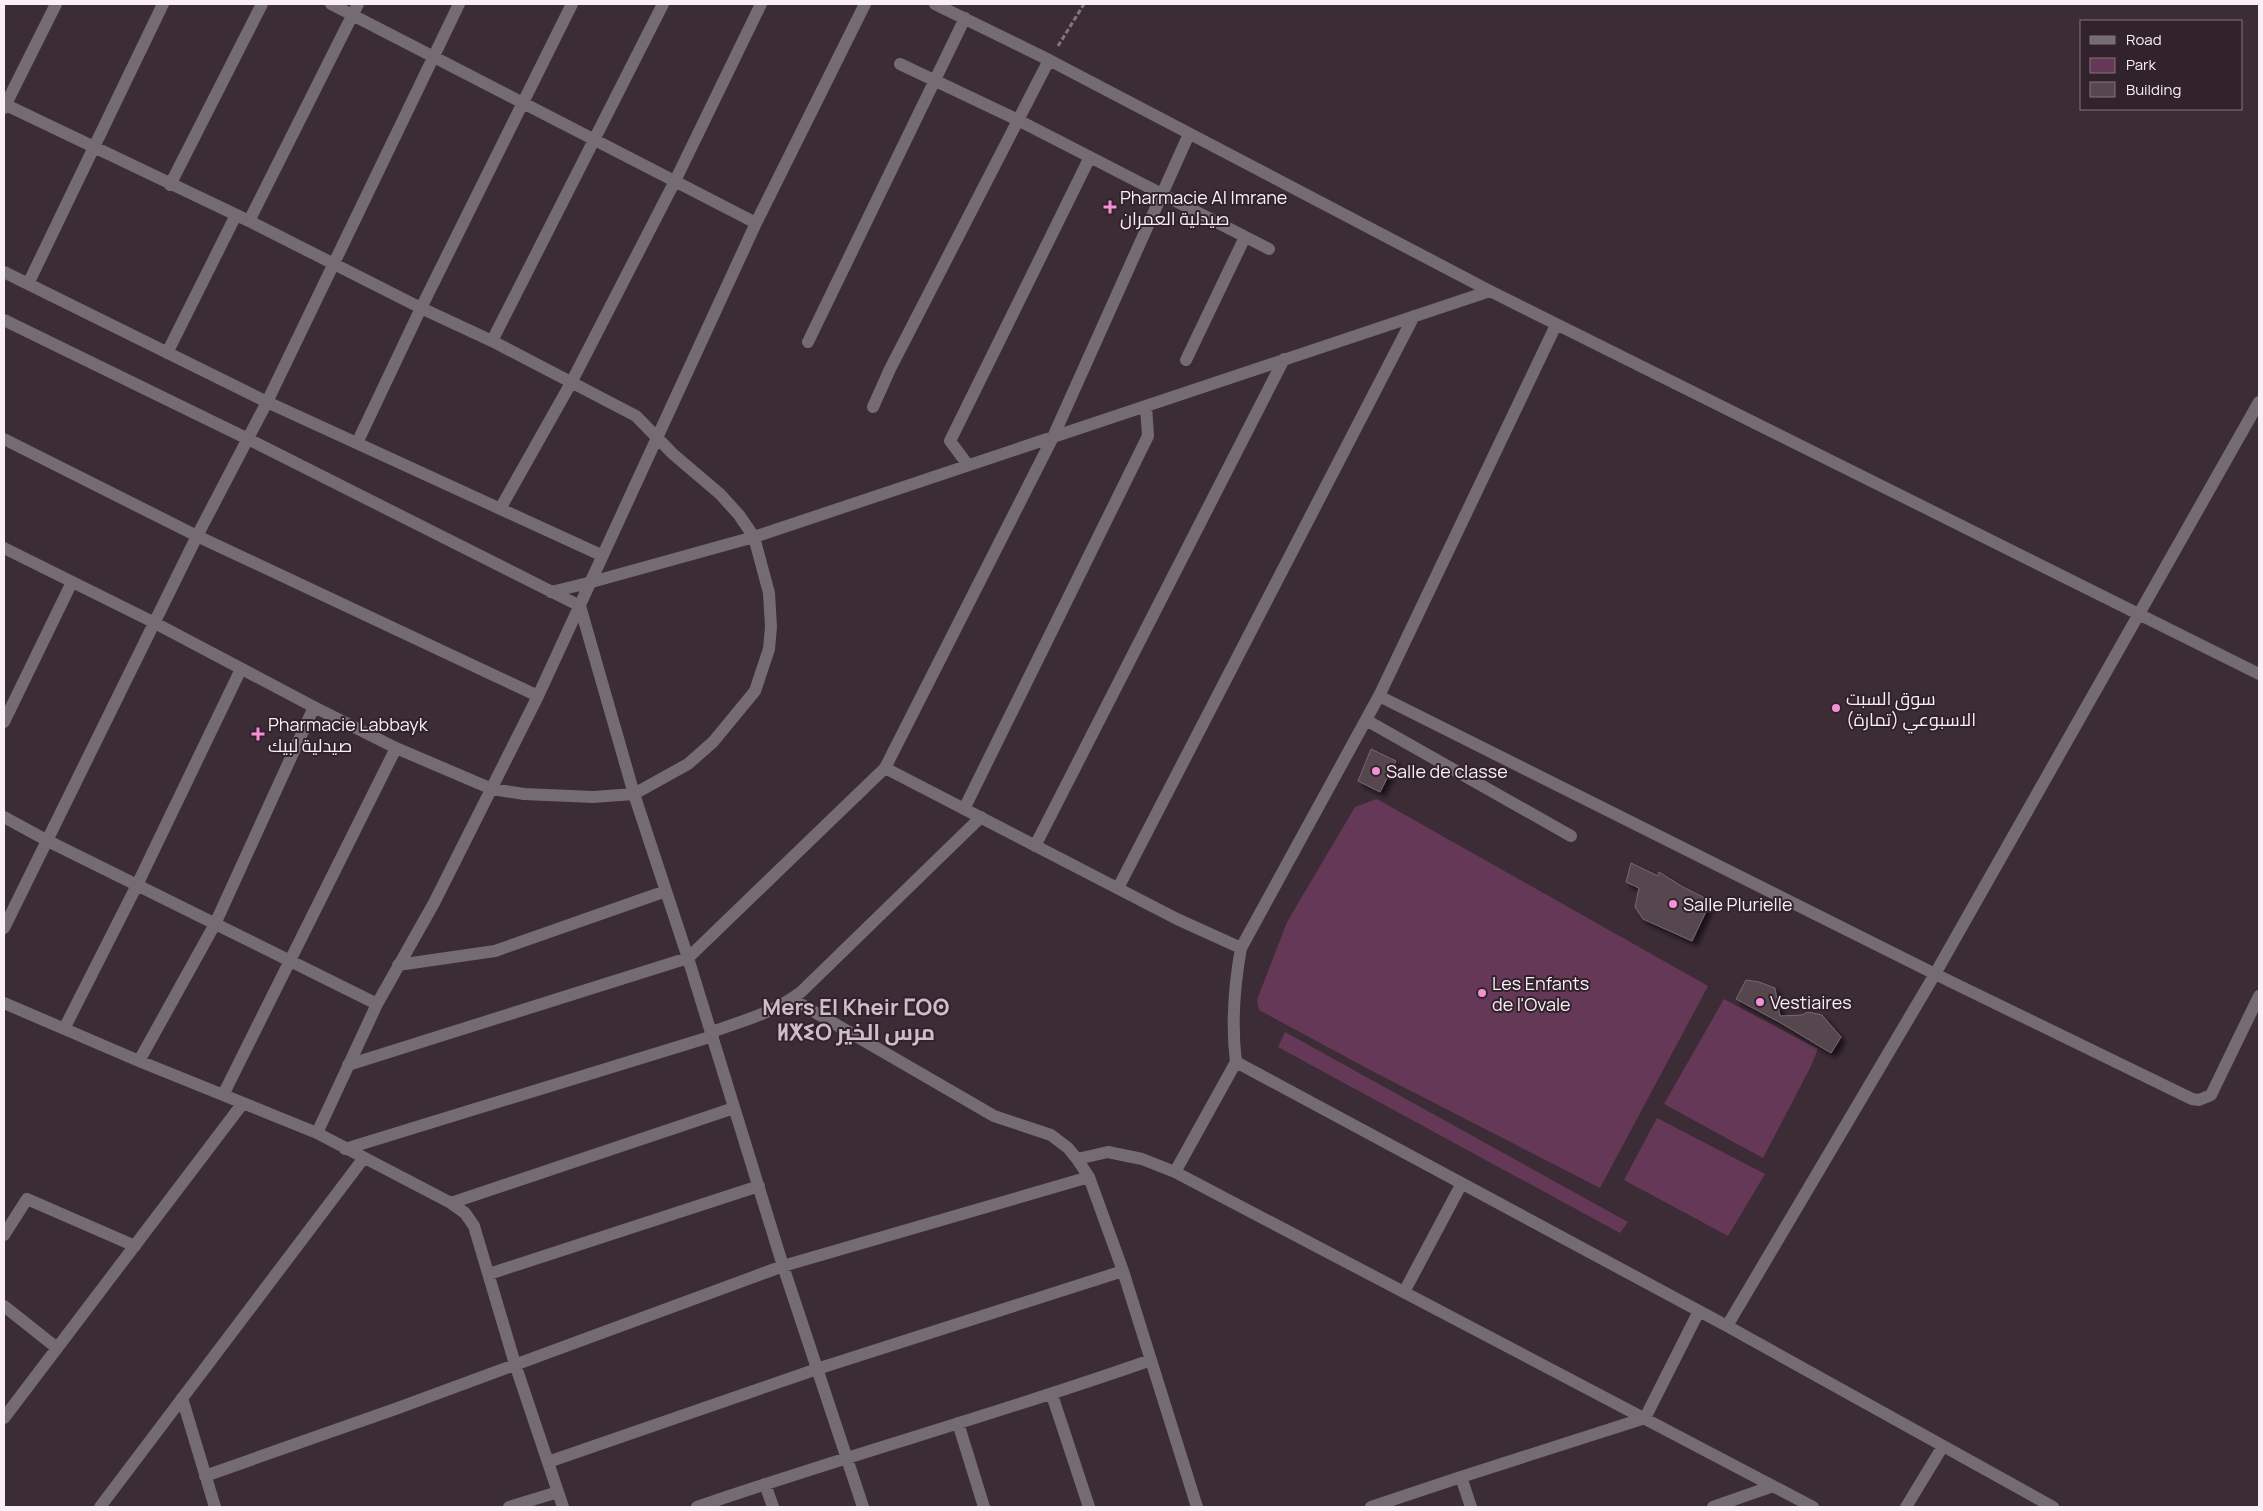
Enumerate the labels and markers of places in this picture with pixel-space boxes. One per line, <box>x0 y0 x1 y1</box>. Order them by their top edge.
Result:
place label: Pharmacie Al Imrane صيدلية العمران <box>1120 185 1287 230</box>
marker: Pharmacie Al Imrane صيدلية العمران <box>1104 201 1116 213</box>
place label: سوق السبت الاسبوعي (تمارة) <box>1846 686 1976 734</box>
marker: سوق السبت الاسبوعي (تمارة) <box>1830 702 1842 714</box>
place label: Pharmacie Labbayk صيدلية لبيك <box>268 712 429 757</box>
marker: Pharmacie Labbayk صيدلية لبيك <box>252 728 264 740</box>
place label: Salle de classe <box>1386 759 1508 783</box>
marker: Salle de classe <box>1370 765 1382 777</box>
place label: Salle Plurielle <box>1683 892 1793 916</box>
marker: Salle Plurielle <box>1667 898 1679 910</box>
place label: Les Enfants de l'Ovale <box>1492 971 1589 1016</box>
marker: Les Enfants de l'Ovale <box>1476 987 1488 999</box>
place label: Vestiaires <box>1770 990 1852 1014</box>
marker: Vestiaires <box>1754 996 1766 1008</box>

